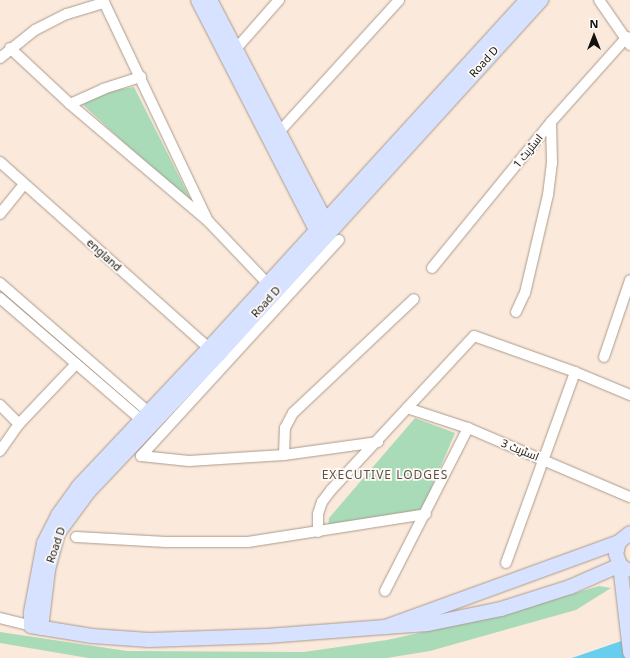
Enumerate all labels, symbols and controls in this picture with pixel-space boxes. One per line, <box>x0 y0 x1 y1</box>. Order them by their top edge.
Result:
north arrow <box>574 16 614 56</box>
text: N <box>590 16 598 31</box>
street label: Road D <box>467 44 501 80</box>
street label: اسٹریٹ 1 <box>510 131 546 171</box>
street label: england <box>84 236 124 274</box>
street label: Road D <box>249 284 283 320</box>
street label: اسٹریٹ 3 <box>499 436 541 464</box>
district label: EXECUTIVE LODGES <box>322 468 448 482</box>
street label: Road D <box>44 525 68 565</box>

